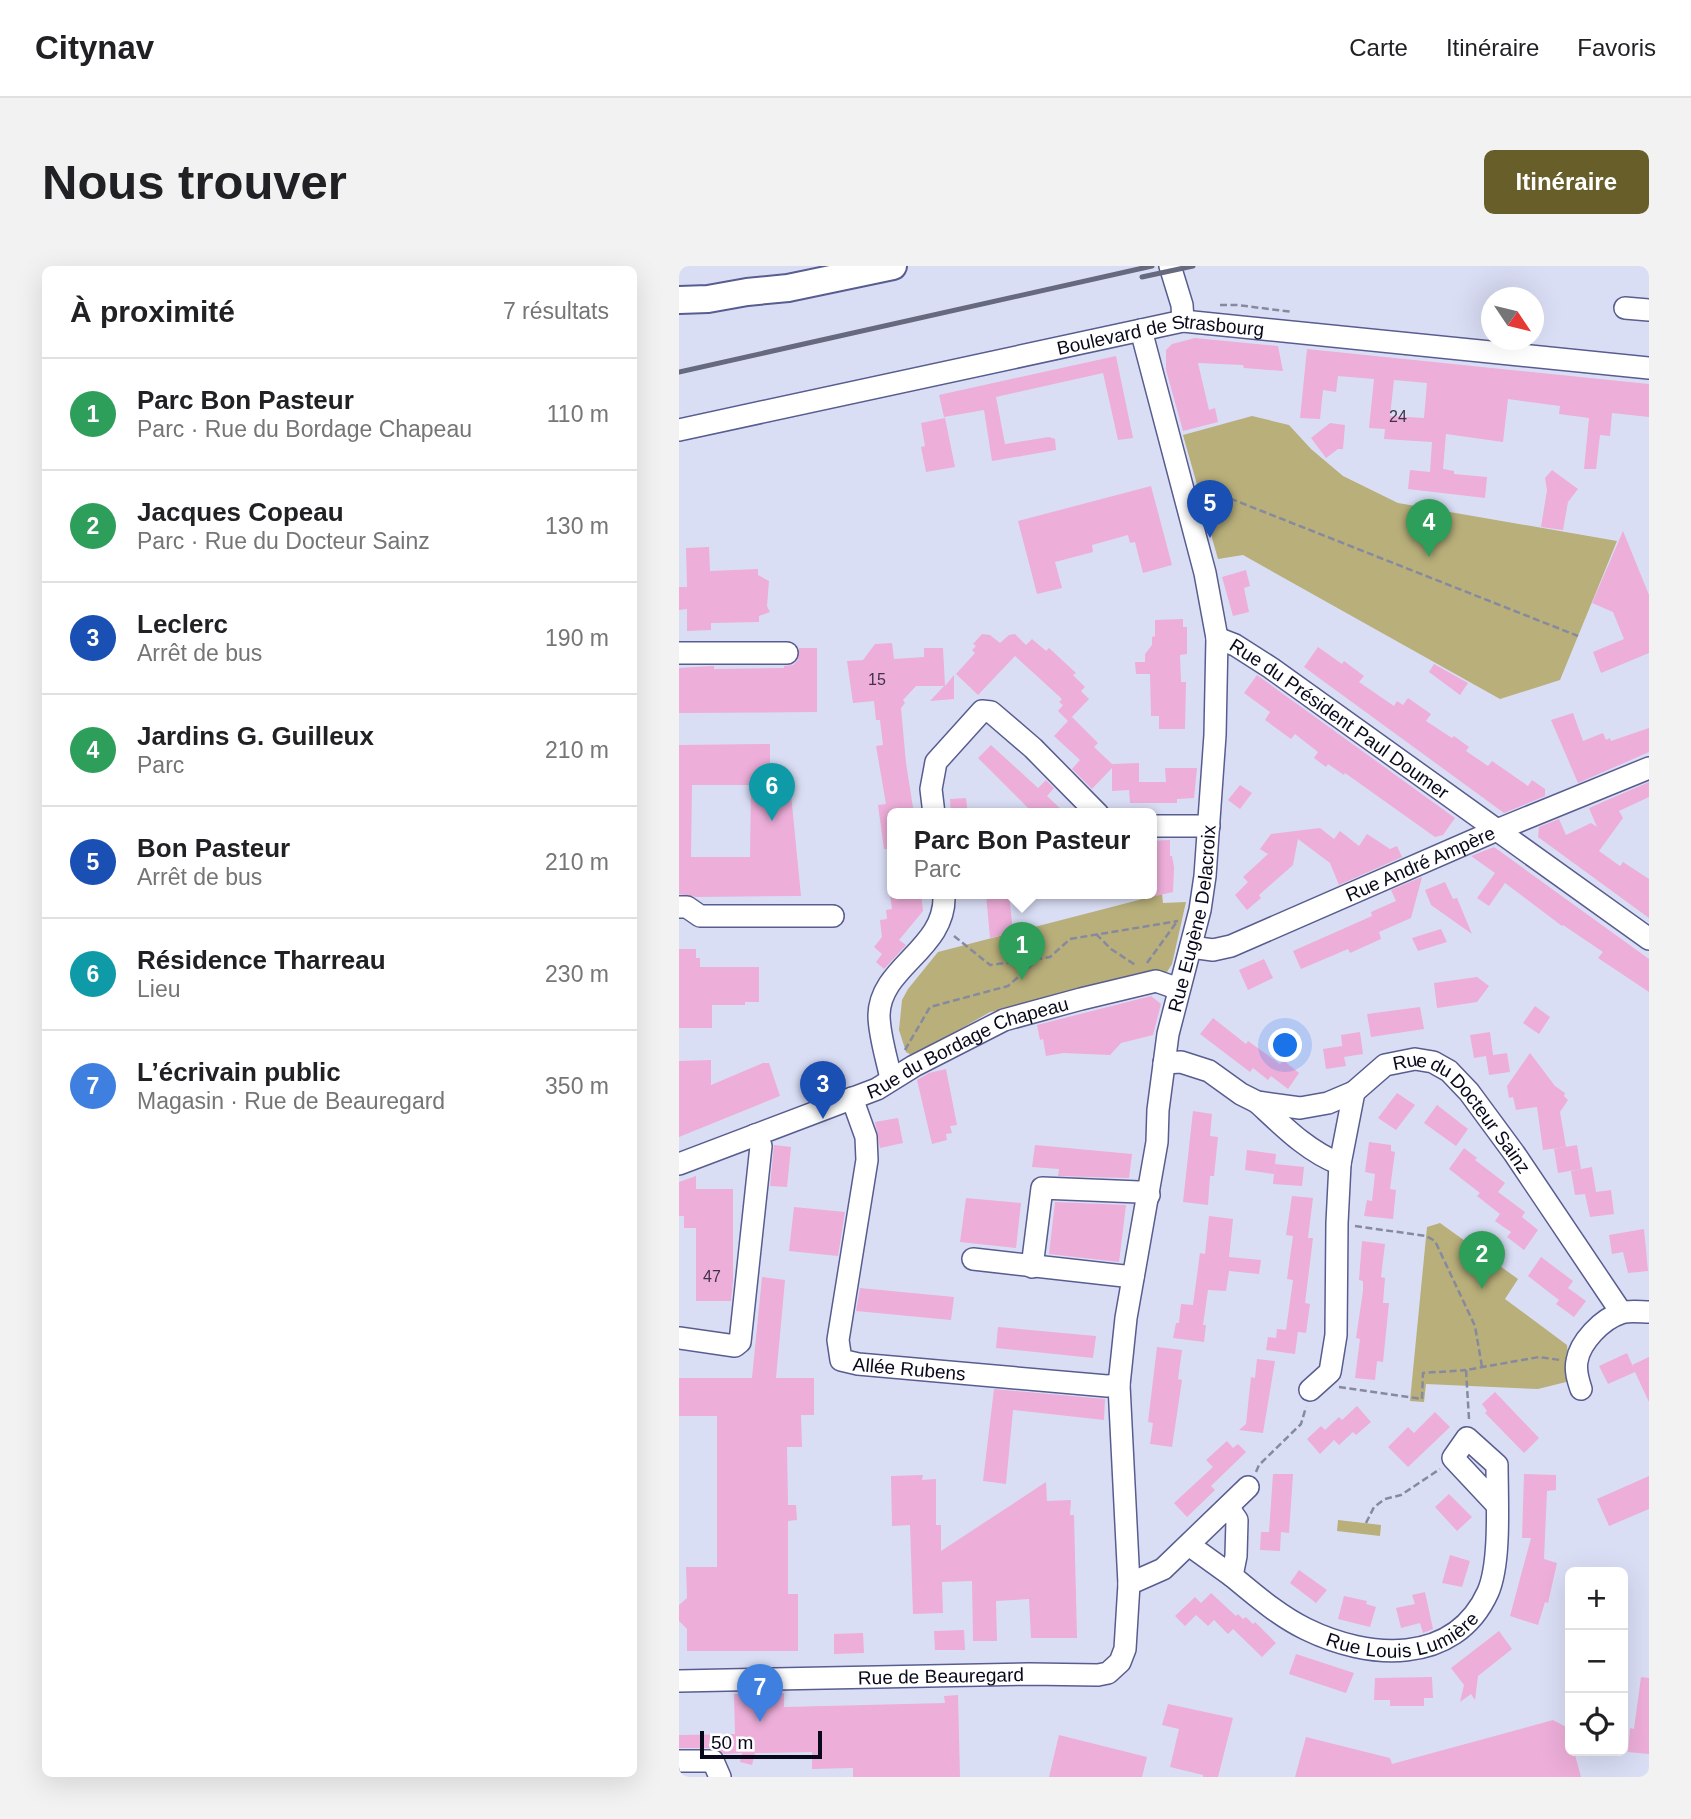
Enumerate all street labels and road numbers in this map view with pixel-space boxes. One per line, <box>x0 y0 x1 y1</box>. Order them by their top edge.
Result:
street label: Boulevard de Strasbourg <box>1055 310 1265 358</box>
street label: Rue du Président Paul Doumer <box>1226 634 1454 803</box>
street label: Rue André Ampère <box>1342 822 1498 905</box>
street label: Rue Eugène Delacroix <box>1164 824 1219 1014</box>
street label: Rue du Bordage Chapeau <box>864 992 1071 1102</box>
street label: Rue du Docteur Sainz <box>1391 1048 1535 1177</box>
street label: Allée Rubens <box>852 1353 967 1384</box>
street label: Rue Louis Lumière <box>1324 1608 1482 1661</box>
street label: Rue de Beauregard <box>858 1664 1024 1688</box>

